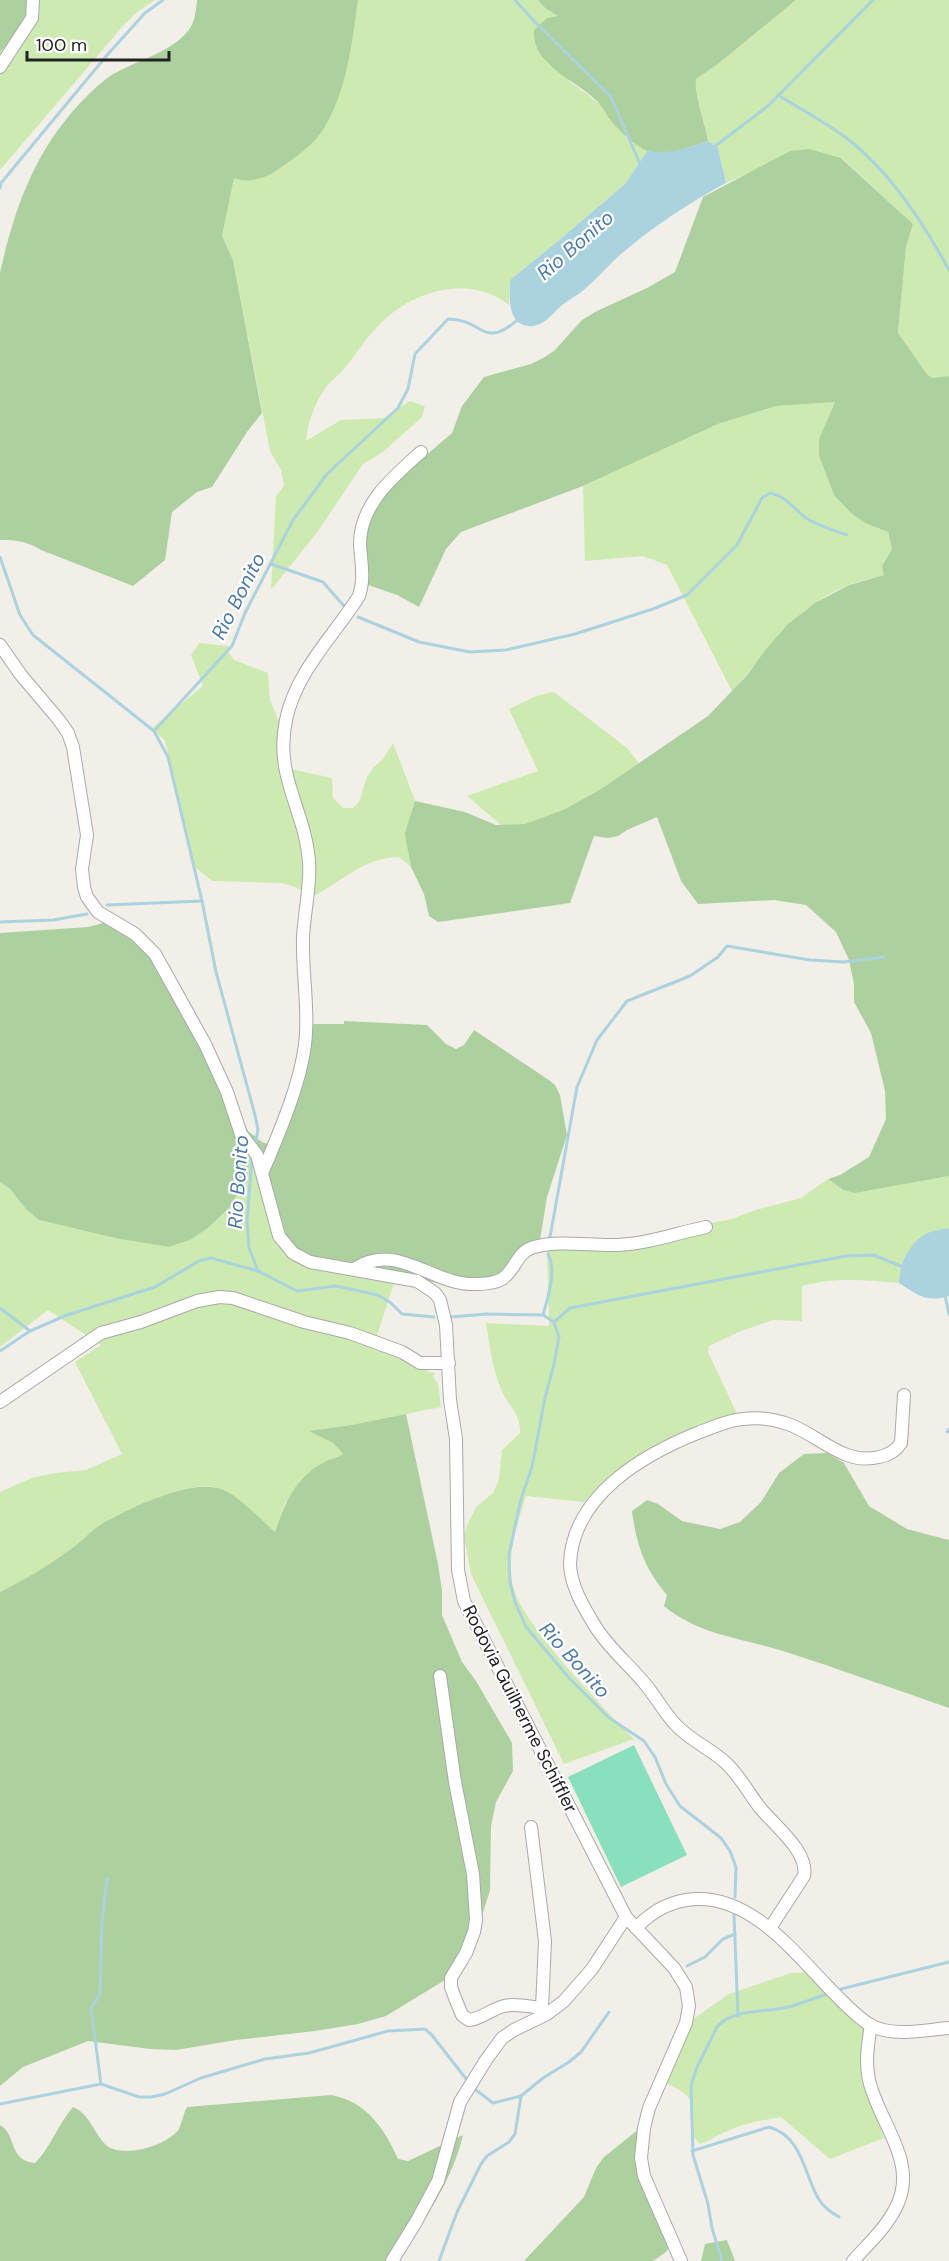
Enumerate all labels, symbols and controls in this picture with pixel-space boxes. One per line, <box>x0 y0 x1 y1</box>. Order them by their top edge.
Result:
scale bar <box>27 24 170 62</box>
text: 100 m <box>36 33 87 57</box>
water label: Rio Bonito <box>531 204 619 286</box>
water label: Rio Bonito <box>205 548 271 644</box>
water label: Rio Bonito <box>222 1134 254 1230</box>
street label: Rodovia Guilherme Schiffler <box>457 1601 583 1817</box>
water label: Rio Bonito <box>534 1616 616 1704</box>

